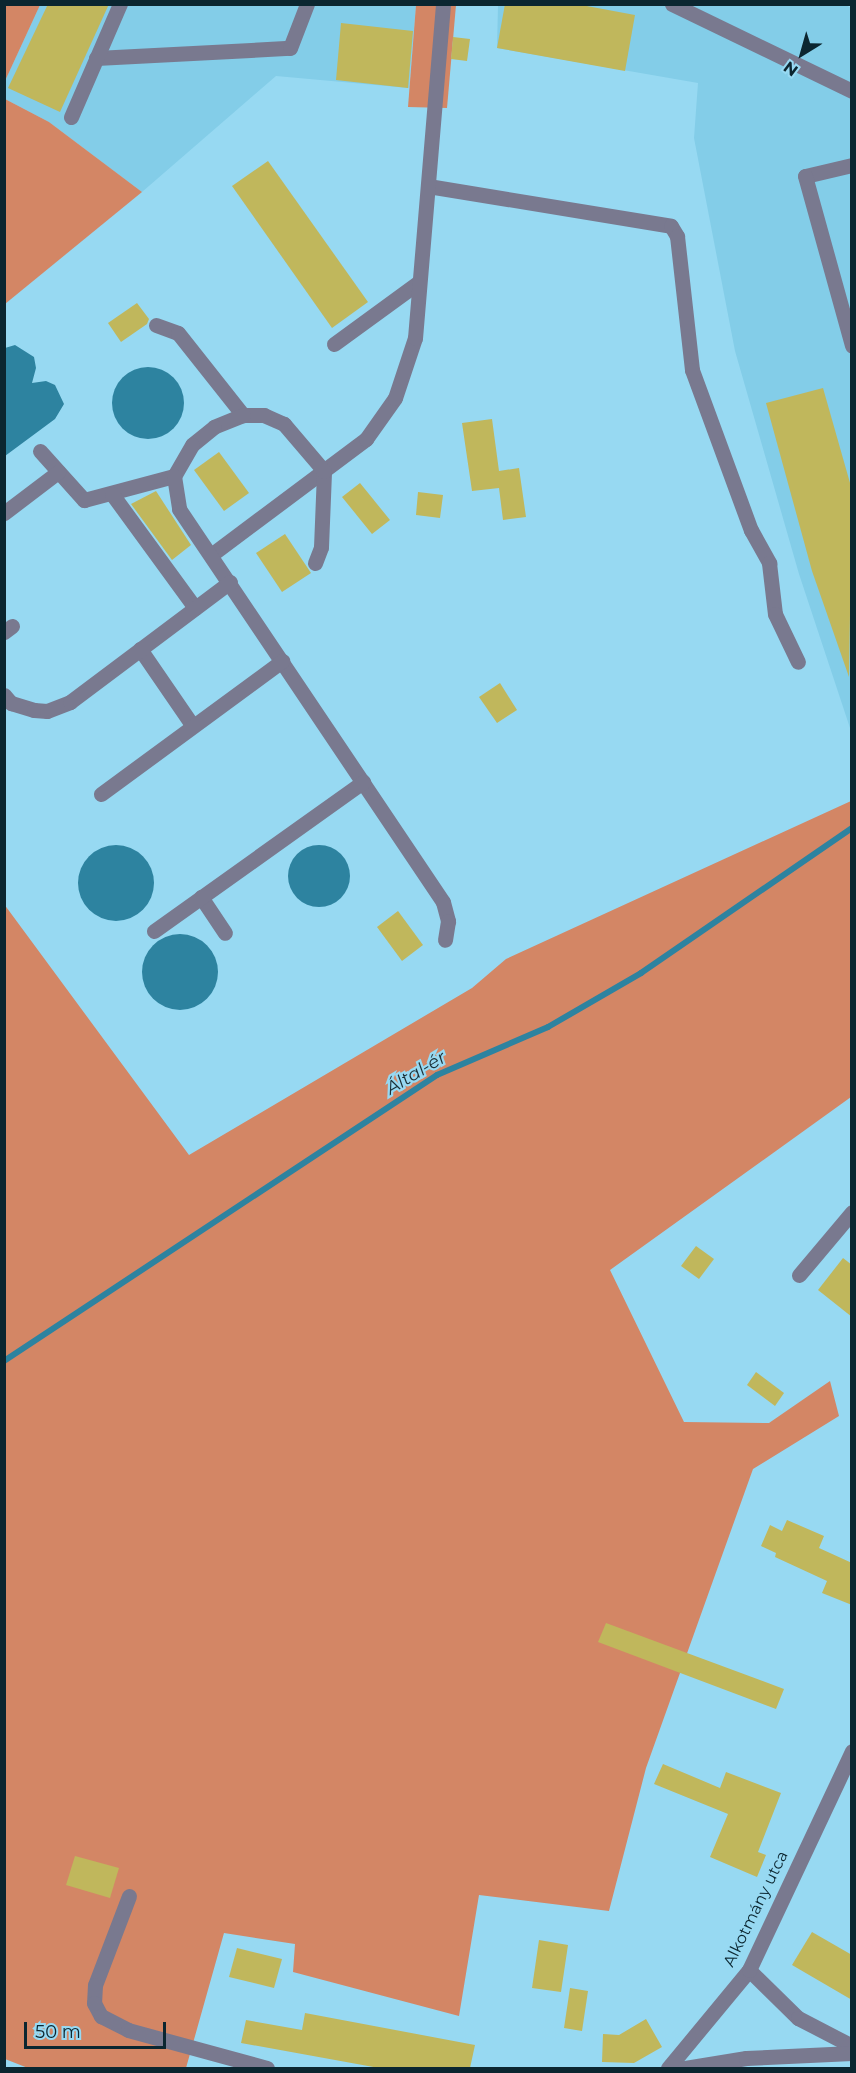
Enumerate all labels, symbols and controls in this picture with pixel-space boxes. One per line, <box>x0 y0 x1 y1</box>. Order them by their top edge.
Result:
north arrow <box>772 24 832 84</box>
text: N <box>780 57 802 80</box>
water label: Által-ér <box>382 1047 450 1099</box>
street label: Alkotmány utca <box>720 1848 792 1970</box>
scale bar <box>27 2010 170 2048</box>
text: 50 m <box>35 2021 81 2043</box>

